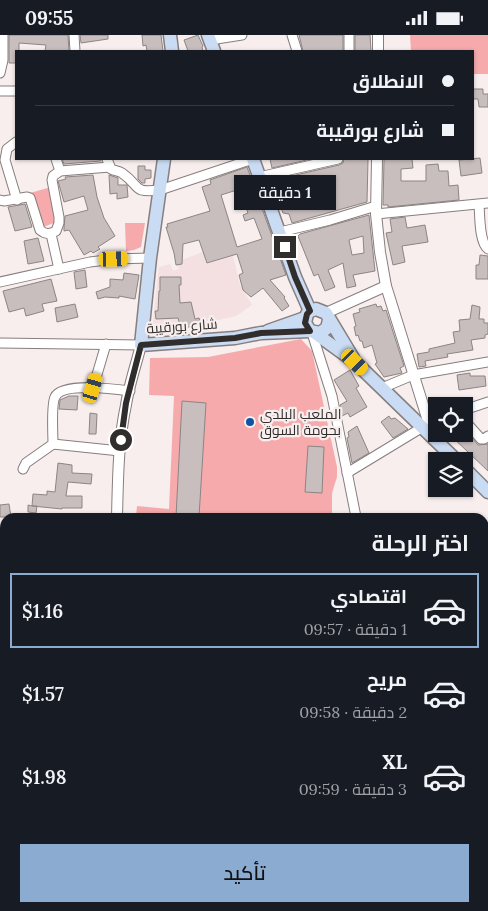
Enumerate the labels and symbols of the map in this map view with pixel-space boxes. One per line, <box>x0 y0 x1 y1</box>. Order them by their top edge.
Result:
callout: 1 دقيقة <box>234 175 336 209</box>
route end <box>274 236 296 258</box>
car <box>98 251 129 267</box>
street label: شارع بورقيبة <box>146 315 218 337</box>
car <box>338 346 371 378</box>
car <box>81 371 104 405</box>
place label: الملعب البلدي بحومة السوق <box>260 405 341 439</box>
marker: الملعب البلدي بحومة السوق <box>244 416 256 428</box>
route start <box>110 429 132 451</box>

